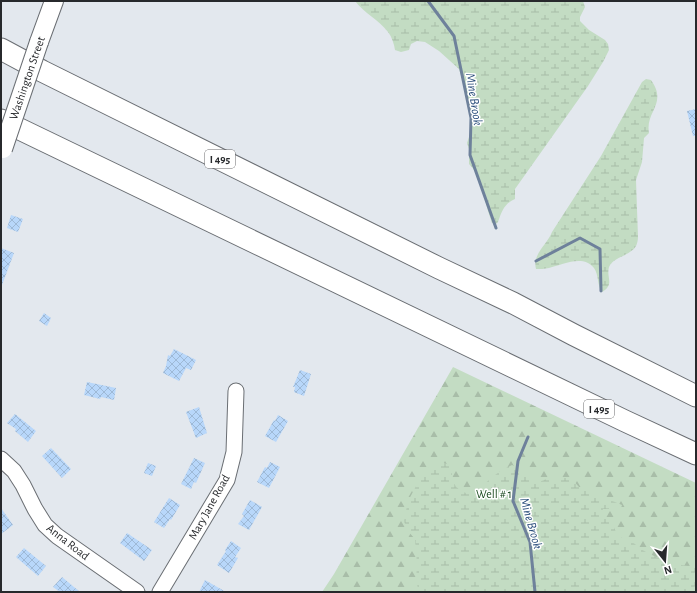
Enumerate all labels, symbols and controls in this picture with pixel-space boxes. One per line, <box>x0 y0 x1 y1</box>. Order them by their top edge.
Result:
street label: Washington Street <box>7 35 47 121</box>
water label: Mine Brook <box>463 72 484 126</box>
road number: I 495 <box>205 150 235 168</box>
road number: I 495 <box>584 400 614 418</box>
street label: Mary Jane Road <box>186 472 233 542</box>
park label: Well # 1 <box>476 488 512 500</box>
water label: Mine Brook <box>517 496 544 551</box>
street label: Anna Road <box>44 522 92 562</box>
north arrow <box>645 541 685 581</box>
text: N <box>663 564 673 576</box>

